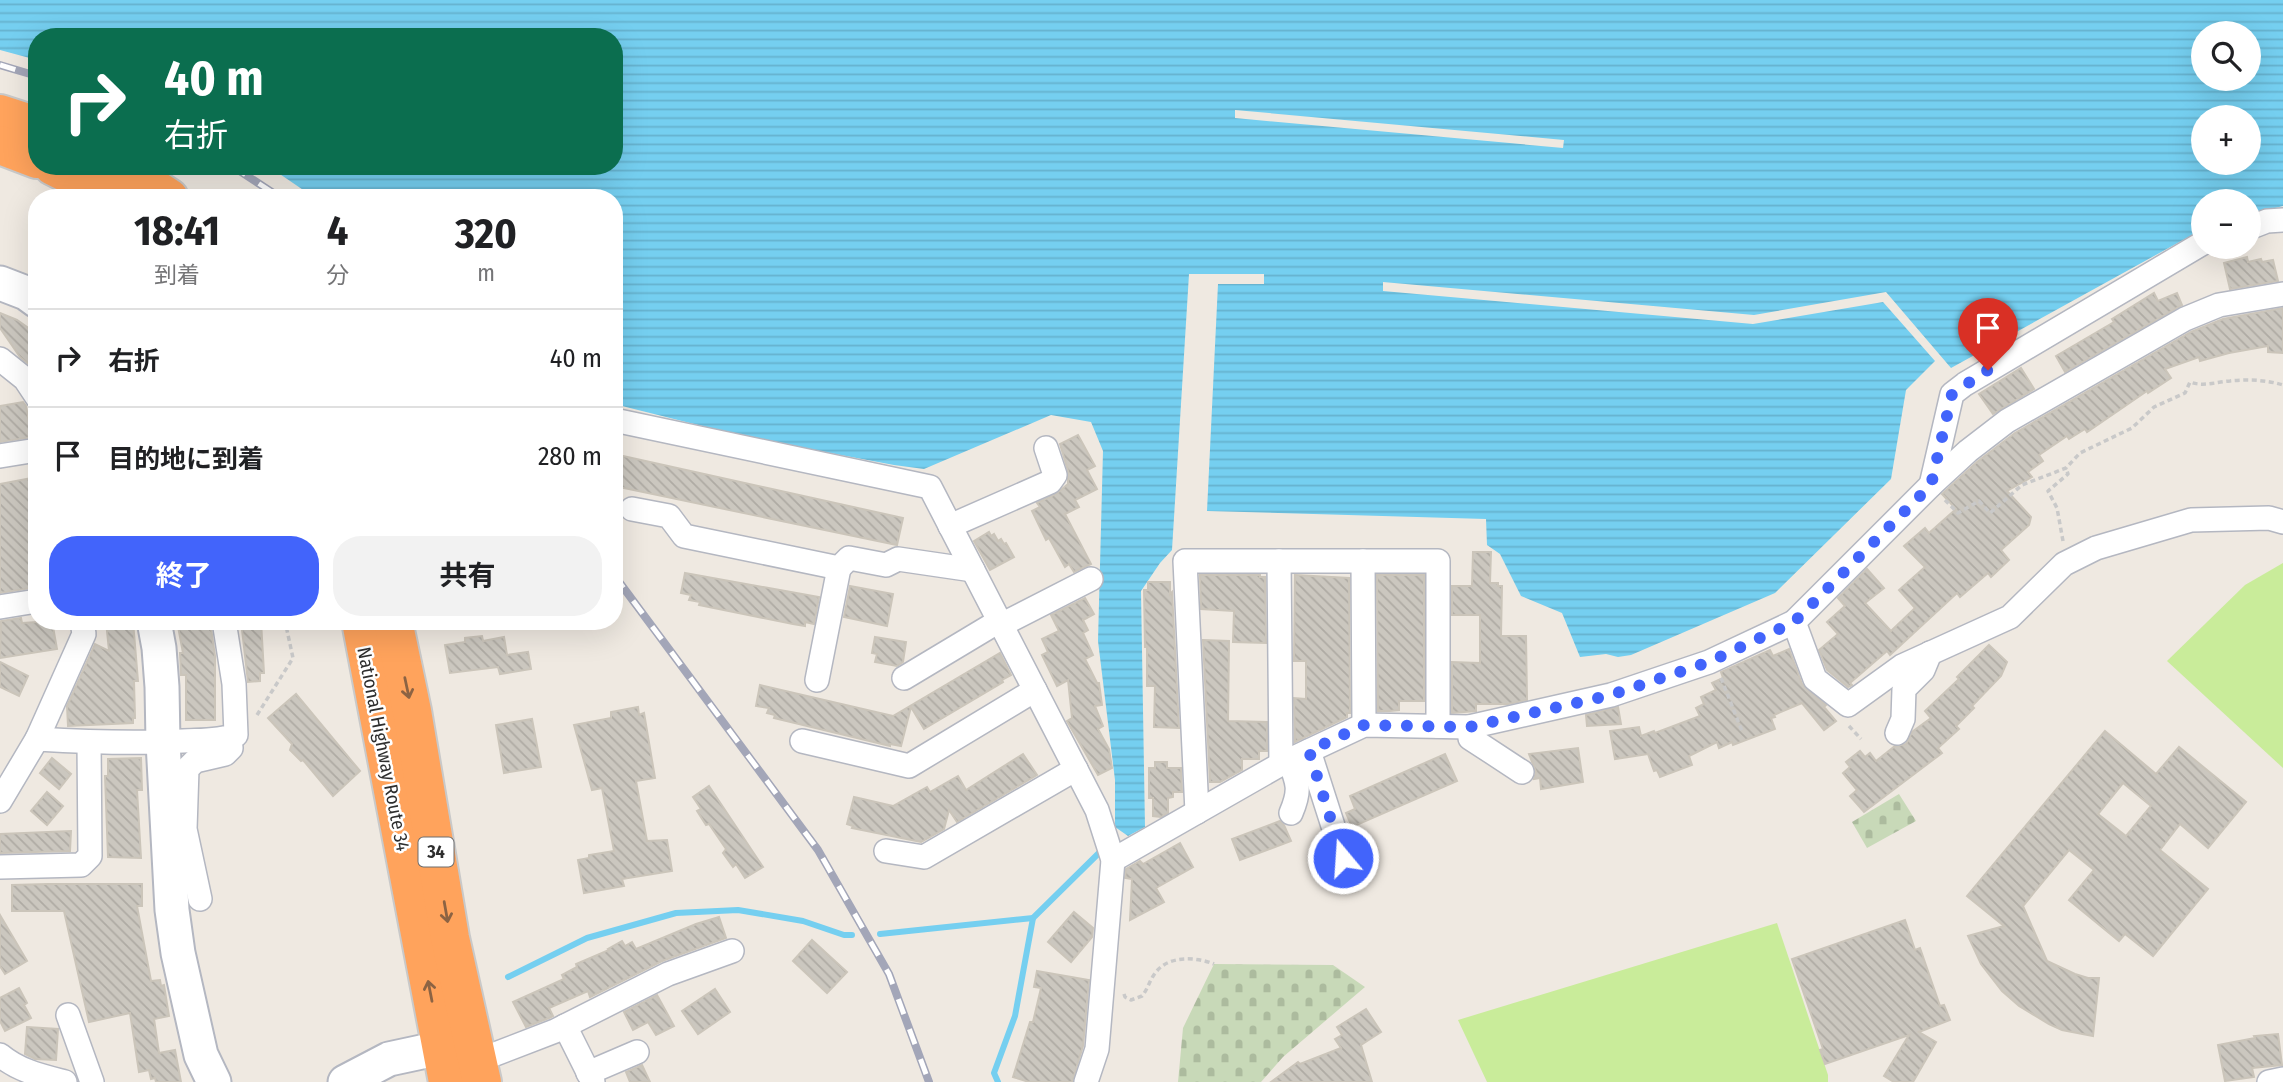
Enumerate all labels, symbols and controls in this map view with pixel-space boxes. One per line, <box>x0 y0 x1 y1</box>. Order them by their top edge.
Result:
map controls <box>2191 21 2261 259</box>
button: search <box>2191 21 2261 91</box>
text: 40 m <box>164 49 264 108</box>
icon: right <box>49 56 140 147</box>
button: + <box>2191 105 2261 175</box>
text: 右折 <box>164 116 228 154</box>
button: − <box>2191 189 2261 259</box>
text: 18:41 <box>134 206 220 256</box>
text: 4 <box>327 206 348 256</box>
text: 320 <box>455 209 517 259</box>
text: m <box>477 259 495 287</box>
text: 到着 <box>154 261 200 289</box>
text: 分 <box>326 261 349 289</box>
pin <box>1958 298 2018 370</box>
icon: arrive <box>1969 309 2007 347</box>
icon: right <box>49 339 87 377</box>
text: 40 m <box>550 343 602 374</box>
text: 右折 <box>108 346 160 377</box>
icon: arrive <box>49 437 87 475</box>
text: 280 m <box>538 441 602 472</box>
text: 目的地に到着 <box>108 444 264 475</box>
button: 終了 <box>49 536 319 616</box>
button: 共有 <box>333 536 602 616</box>
street label: National Highway Route 34 <box>352 645 415 853</box>
one-way arrow <box>401 676 415 699</box>
position arrow <box>1306 821 1380 895</box>
road number: 34 <box>418 838 453 866</box>
one-way arrow <box>440 900 453 923</box>
one-way arrow <box>423 980 437 1003</box>

